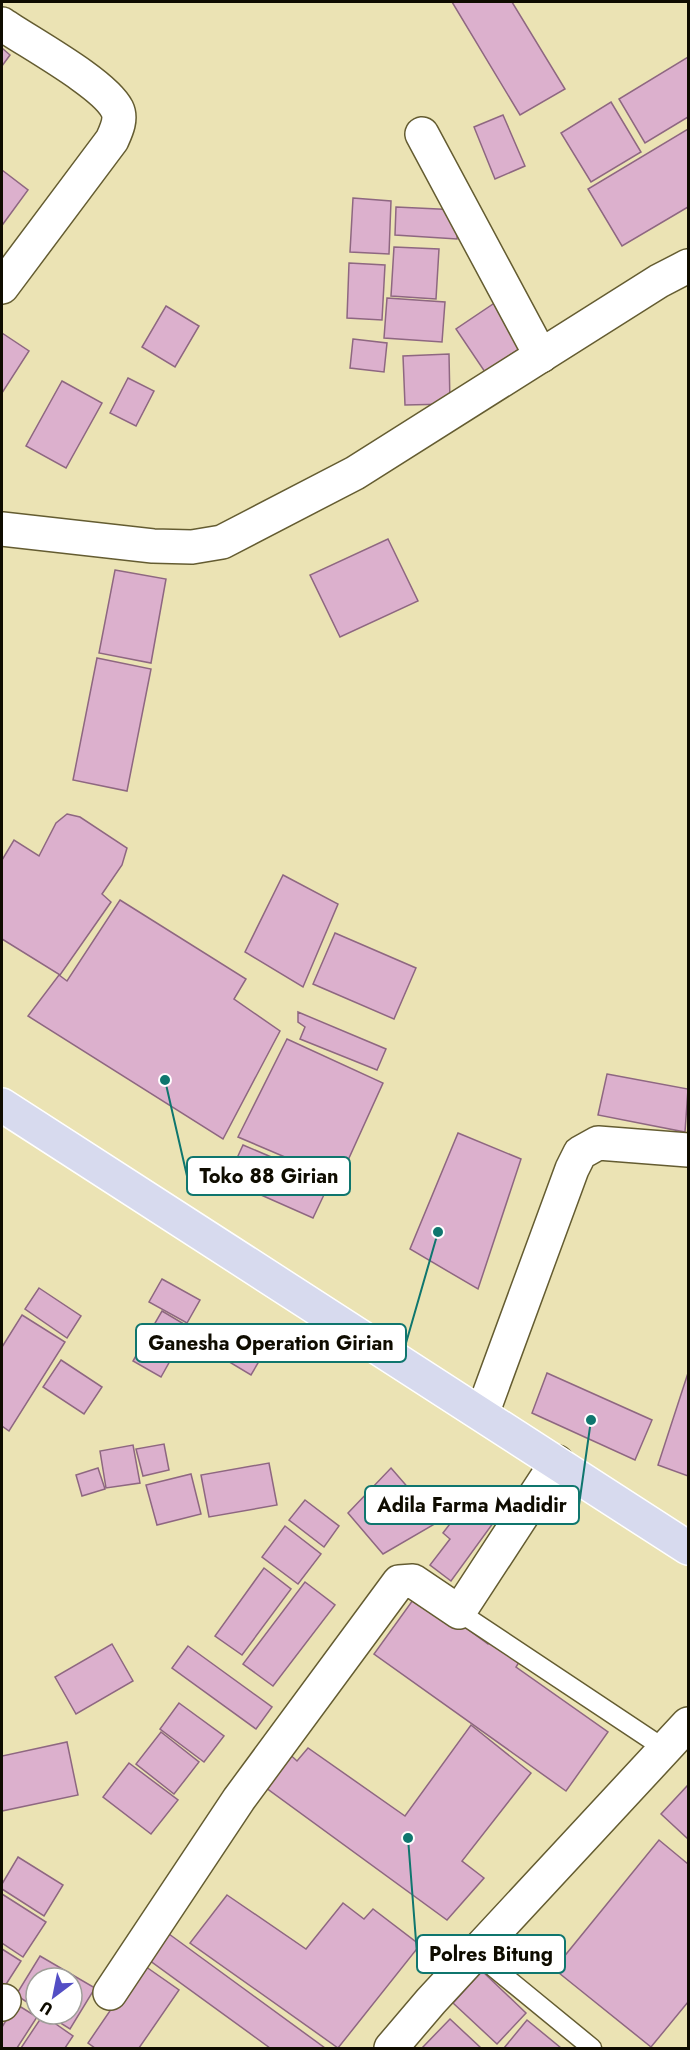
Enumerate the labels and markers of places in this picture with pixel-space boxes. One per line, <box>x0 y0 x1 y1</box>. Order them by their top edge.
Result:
callout: Toko 88 Girian <box>187 1157 350 1195</box>
callout: Ganesha Operation Girian <box>136 1324 406 1362</box>
callout: Adila Farma Madidir <box>365 1486 579 1524</box>
callout: Polres Bitung <box>417 1935 565 1973</box>

